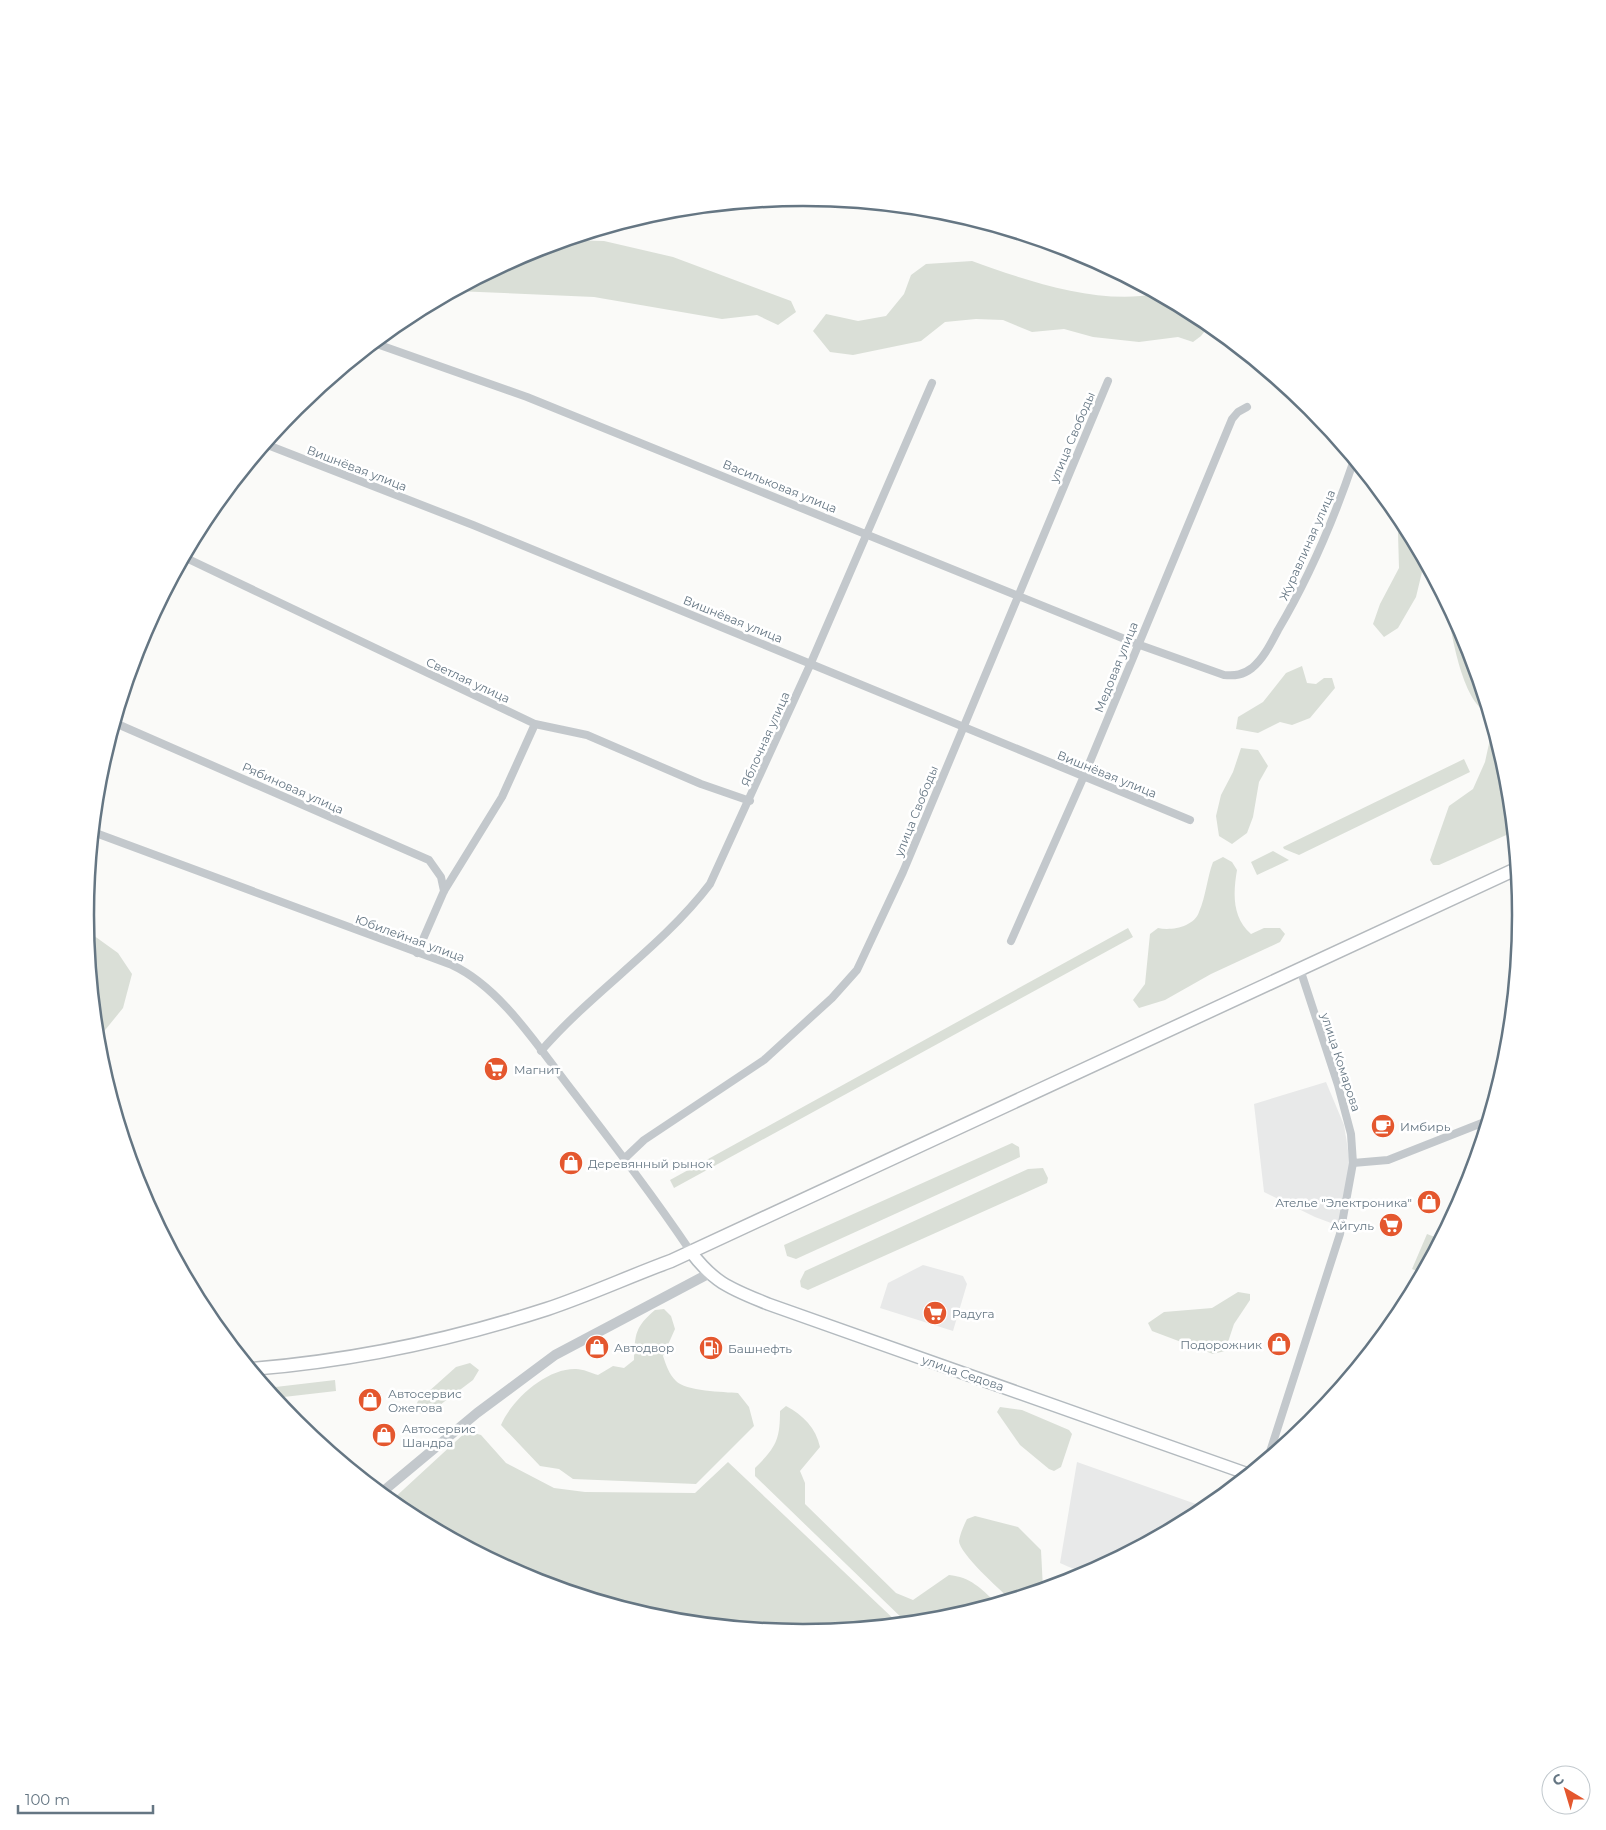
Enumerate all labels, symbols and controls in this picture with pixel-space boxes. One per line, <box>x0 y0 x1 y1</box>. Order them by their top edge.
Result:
street label: улица Свободы <box>1046 389 1098 485</box>
street label: Вишнёвая улица <box>305 442 409 494</box>
street label: Васильковая улица <box>721 456 839 516</box>
street label: Журавлиная улица <box>1276 487 1338 603</box>
street label: Вишнёвая улица <box>681 592 785 646</box>
street label: Медовая улица <box>1091 619 1141 715</box>
street label: Светлая улица <box>424 654 512 706</box>
street label: Яблочная улица <box>737 689 793 789</box>
street label: Вишнёвая улица <box>1055 747 1159 801</box>
street label: Рябиновая улица <box>240 759 346 817</box>
street label: улица Свободы <box>891 763 941 860</box>
street label: Юбилейная улица <box>353 911 467 965</box>
street label: улица Комарова <box>1318 1010 1364 1113</box>
supermarket icon: Магнит <box>483 1056 509 1082</box>
place label: Магнит <box>514 1062 561 1077</box>
cafe icon: Имбирь <box>1370 1113 1396 1139</box>
place label: Имбирь <box>1400 1119 1451 1134</box>
shop icon: Деревянный рынок <box>558 1150 584 1176</box>
place label: Деревянный рынок <box>588 1156 712 1171</box>
shop icon: Ателье "Электроника" <box>1416 1189 1442 1215</box>
place label: Ателье "Электроника" <box>1275 1195 1412 1210</box>
supermarket icon: Айгуль <box>1378 1212 1404 1238</box>
place label: Айгуль <box>1330 1218 1374 1233</box>
supermarket icon: Радуга <box>922 1300 948 1326</box>
place label: Радуга <box>952 1306 995 1321</box>
shop icon: Подорожник <box>1266 1331 1292 1357</box>
shop icon: Автодвор <box>584 1334 610 1360</box>
fuel station icon: Башнефть <box>698 1335 724 1361</box>
place label: Подорожник <box>1180 1337 1262 1352</box>
place label: Автодвор <box>614 1340 674 1355</box>
place label: Башнефть <box>728 1341 792 1356</box>
street label: улица Седова <box>919 1352 1006 1394</box>
place label: Автосервис Ожегова <box>388 1386 462 1415</box>
shop icon: Автосервис Ожегова <box>357 1387 383 1413</box>
place label: Автосервис Шандра <box>402 1421 476 1450</box>
shop icon: Автосервис Шандра <box>371 1422 397 1448</box>
north arrow <box>1541 1765 1591 1815</box>
text: С <box>1548 1770 1568 1790</box>
scale bar <box>18 1782 152 1814</box>
text: 100 m <box>25 1790 70 1809</box>

